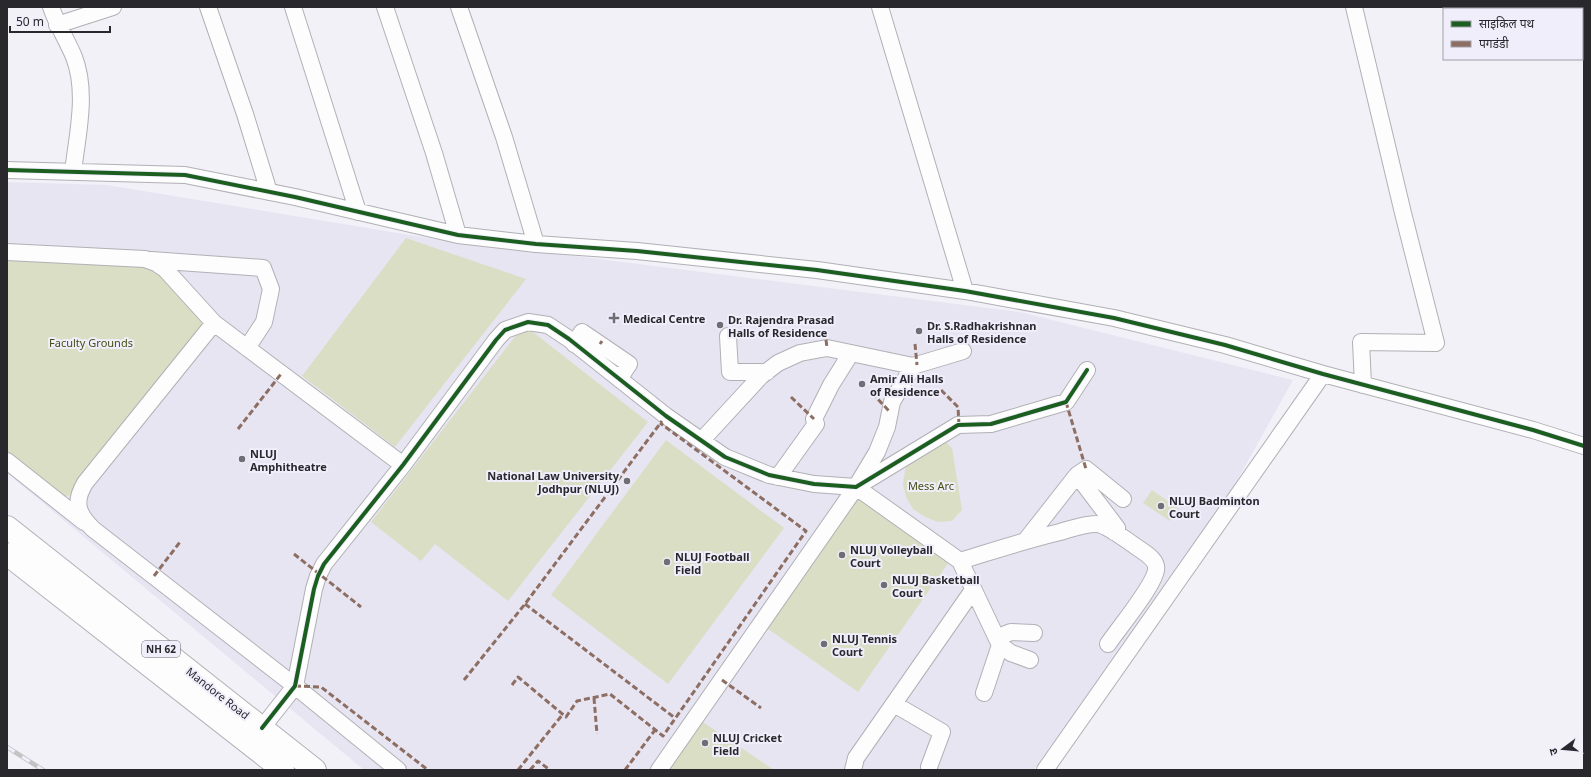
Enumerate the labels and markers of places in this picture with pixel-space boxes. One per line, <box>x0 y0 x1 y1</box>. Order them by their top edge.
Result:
place label: Medical Centre <box>623 311 706 326</box>
marker: Medical Centre <box>608 312 620 324</box>
place label: Dr. Rajendra Prasad Halls of Residence <box>728 312 834 340</box>
place label: Dr. S.Radhakrishnan Halls of Residence <box>927 318 1036 346</box>
marker: Dr. Rajendra Prasad Halls of Residence <box>715 320 725 330</box>
marker: Dr. S.Radhakrishnan Halls of Residence <box>914 326 924 336</box>
place label: Amir Ali Halls of Residence <box>870 371 944 399</box>
marker: Amir Ali Halls of Residence <box>857 379 867 389</box>
place label: NLUJ Amphitheatre <box>250 446 327 474</box>
marker: NLUJ Amphitheatre <box>237 454 247 464</box>
place label: National Law University Jodhpur (NLUJ) <box>487 468 620 496</box>
marker: National Law University Jodhpur (NLUJ) <box>622 476 632 486</box>
place label: NLUJ Badminton Court <box>1169 493 1260 521</box>
marker: NLUJ Badminton Court <box>1156 501 1166 511</box>
place label: NLUJ Volleyball Court <box>850 542 933 570</box>
place label: NLUJ Football Field <box>675 549 749 577</box>
marker: NLUJ Volleyball Court <box>837 550 847 560</box>
marker: NLUJ Football Field <box>662 557 672 567</box>
place label: NLUJ Basketball Court <box>892 572 979 600</box>
marker: NLUJ Basketball Court <box>879 580 889 590</box>
place label: NLUJ Tennis Court <box>832 631 898 659</box>
marker: NLUJ Tennis Court <box>819 639 829 649</box>
place label: NLUJ Cricket Field <box>713 730 782 758</box>
marker: NLUJ Cricket Field <box>700 738 710 748</box>

